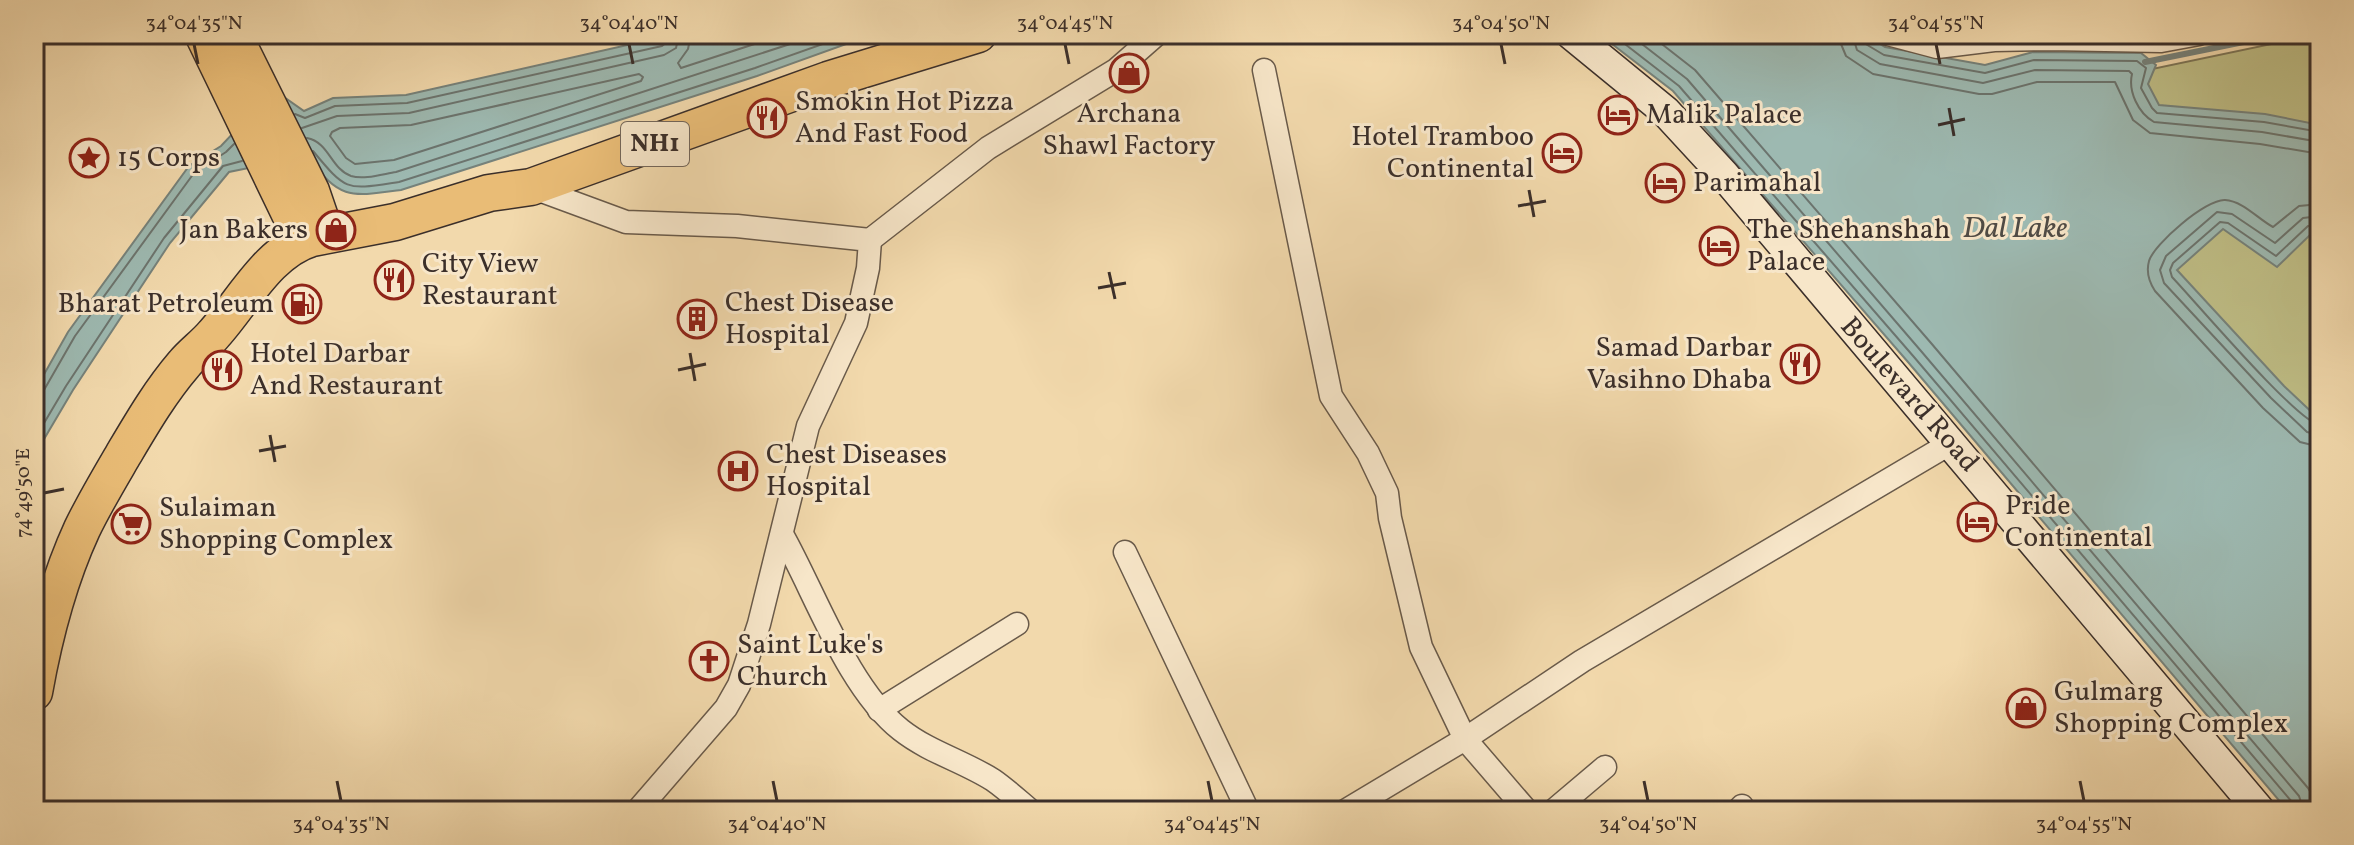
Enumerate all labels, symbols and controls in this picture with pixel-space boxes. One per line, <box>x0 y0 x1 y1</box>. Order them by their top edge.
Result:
text: 34°04'35"N <box>145 10 243 38</box>
text: 34°04'40"N <box>580 10 679 38</box>
text: 34°04'45"N <box>1017 10 1113 38</box>
text: 34°04'50"N <box>1452 10 1550 38</box>
text: 34°04'55"N <box>1888 10 1984 38</box>
shop icon: Archana Shawl Factory <box>1108 52 1150 94</box>
place label: Smokin Hot Pizza And Fast Food <box>795 83 1014 154</box>
hotel icon: Malik Palace <box>1597 94 1639 136</box>
place label: Archana Shawl Factory <box>1043 95 1216 166</box>
place label: Malik Palace <box>1646 96 1802 135</box>
restaurant icon: Smokin Hot Pizza And Fast Food <box>746 97 788 139</box>
place label: Hotel Tramboo Continental <box>1351 118 1534 189</box>
road number: NH1 <box>621 122 689 166</box>
hotel icon: Hotel Tramboo Continental <box>1541 132 1583 174</box>
place icon: 15 Corps <box>68 137 110 179</box>
place label: 15 Corps <box>117 139 220 178</box>
hotel icon: Parimahal <box>1644 162 1686 204</box>
place label: Parimahal <box>1693 164 1821 203</box>
water label: Dal Lake <box>1963 208 2067 250</box>
shop icon: Jan Bakers <box>315 209 357 251</box>
place label: Jan Bakers <box>179 211 308 250</box>
place label: The Shehanshah Palace <box>1747 211 1950 282</box>
hotel icon: The Shehanshah Palace <box>1698 225 1740 267</box>
place label: City View Restaurant <box>422 245 558 316</box>
restaurant icon: City View Restaurant <box>373 259 415 301</box>
fuel station icon: Bharat Petroleum <box>281 283 323 325</box>
place label: Chest Disease Hospital <box>725 284 894 355</box>
place label: Bharat Petroleum <box>58 285 274 324</box>
building icon: Chest Disease Hospital <box>676 298 718 340</box>
street label: Boulevard Road <box>1830 309 1988 481</box>
place label: Samad Darbar Vasihno Dhaba <box>1587 329 1772 400</box>
place label: Hotel Darbar And Restaurant <box>250 335 443 406</box>
restaurant icon: Samad Darbar Vasihno Dhaba <box>1779 343 1821 385</box>
restaurant icon: Hotel Darbar And Restaurant <box>201 349 243 391</box>
place label: Chest Diseases Hospital <box>766 436 947 507</box>
text: 74°49'50"E <box>10 448 38 538</box>
hospital icon: Chest Diseases Hospital <box>717 450 759 492</box>
place label: Pride Continental <box>2005 487 2152 558</box>
place label: Sulaiman Shopping Complex <box>159 489 393 560</box>
hotel icon: Pride Continental <box>1956 501 1998 543</box>
supermarket icon: Sulaiman Shopping Complex <box>110 503 152 545</box>
place label: Saint Luke's Church <box>737 626 884 697</box>
church icon: Saint Luke's Church <box>688 640 730 682</box>
place label: Gulmarg Shopping Complex <box>2054 673 2288 744</box>
shop icon: Gulmarg Shopping Complex <box>2005 687 2047 729</box>
text: 34°04'35"N <box>292 811 390 839</box>
text: 34°04'40"N <box>728 811 827 839</box>
text: 34°04'45"N <box>1164 811 1260 839</box>
text: 34°04'50"N <box>1599 811 1697 839</box>
text: 34°04'55"N <box>2036 811 2132 839</box>

